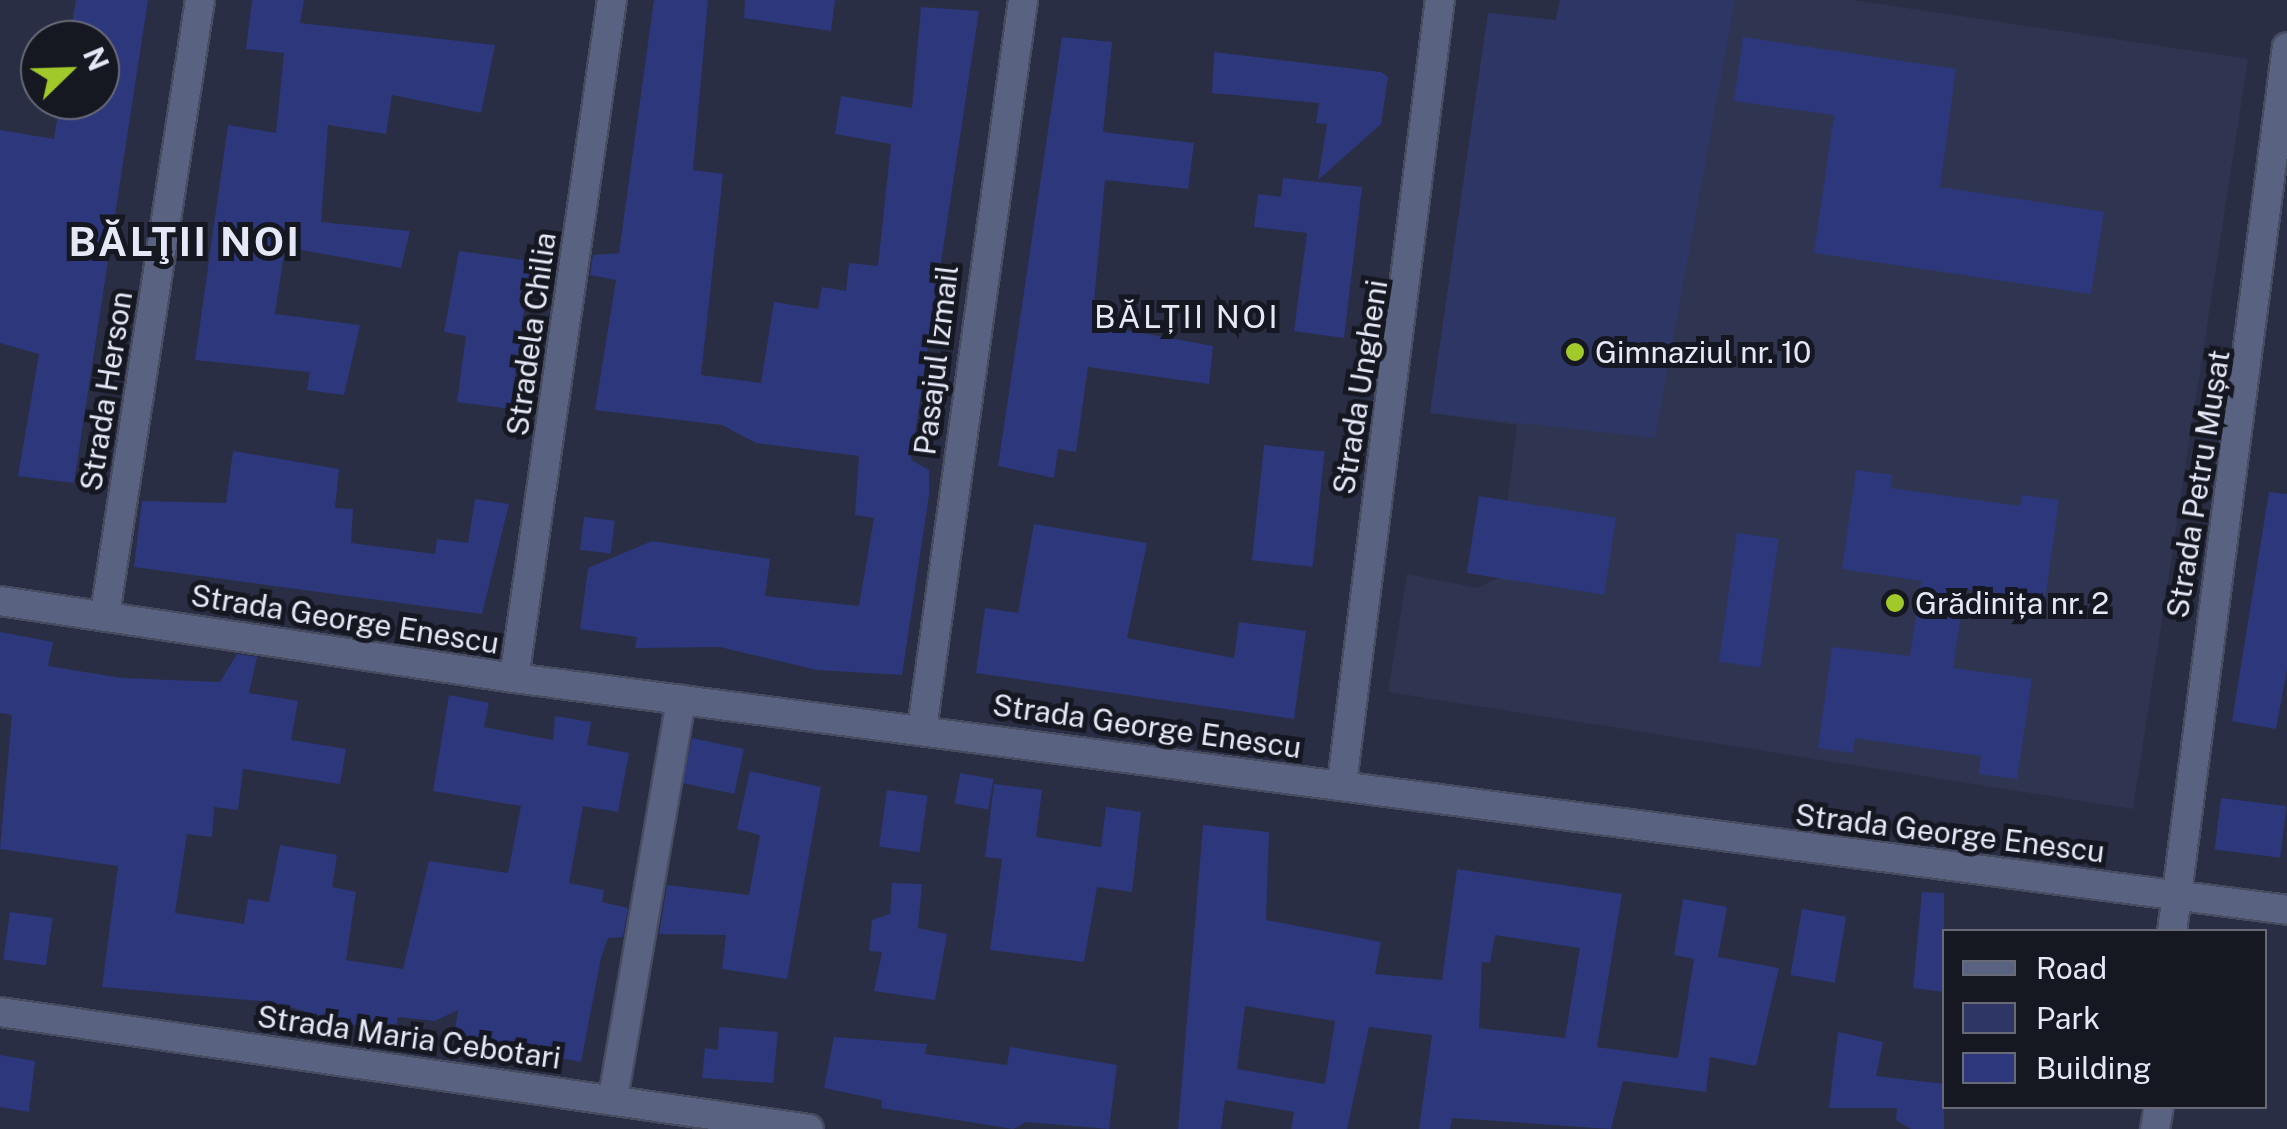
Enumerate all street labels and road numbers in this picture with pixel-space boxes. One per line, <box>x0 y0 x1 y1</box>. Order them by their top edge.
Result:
street label: Stradela Chilia <box>499 230 563 438</box>
street label: Pasajul Izmail <box>906 263 966 457</box>
street label: Strada Ungheni <box>1325 277 1395 497</box>
street label: Strada Herson <box>72 289 140 493</box>
street label: Strada Petru Mușat <box>2159 347 2237 621</box>
street label: Strada George Enescu <box>188 577 502 661</box>
street label: Strada George Enescu <box>990 686 1304 766</box>
street label: Strada George Enescu <box>1793 796 2107 870</box>
street label: Strada Maria Cebotari <box>255 998 563 1076</box>

